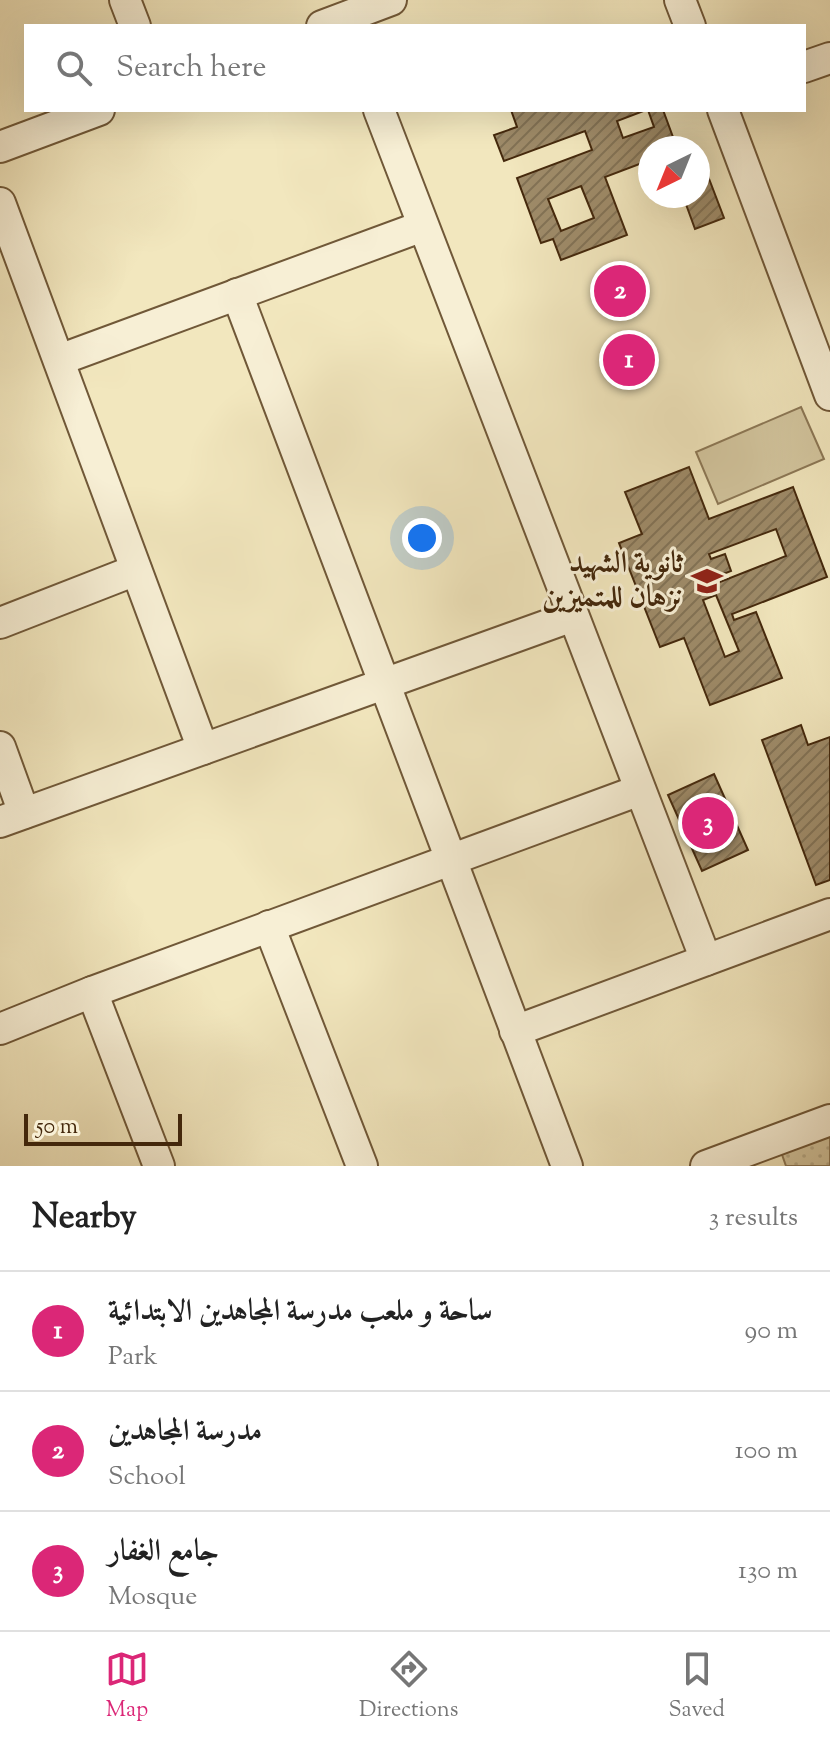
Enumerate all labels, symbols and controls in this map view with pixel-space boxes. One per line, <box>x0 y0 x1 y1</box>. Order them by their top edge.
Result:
search box <box>24 24 806 112</box>
icon: search <box>52 46 96 90</box>
text: Search here <box>116 47 266 90</box>
north arrow <box>638 136 710 208</box>
pin: 2 <box>594 261 646 321</box>
pin: 1 <box>603 330 655 390</box>
your location <box>402 518 442 558</box>
place label: ثانوية الشهيد نزهان للمتميزين <box>542 543 684 620</box>
school or university icon: ثانوية الشهيد نزهان للمتميزين <box>690 564 724 598</box>
pin: 3 <box>682 793 734 853</box>
scale bar <box>24 1110 182 1146</box>
text: 50 m <box>36 1112 78 1144</box>
text: Nearby <box>32 1194 137 1243</box>
text: 3 results <box>709 1200 798 1237</box>
text: ساحة و ملعب مدرسة المجاهدين الابتدائية <box>108 1291 492 1334</box>
text: 1 <box>54 1313 62 1350</box>
text: 90 m <box>745 1313 798 1350</box>
text: Park <box>108 1339 158 1376</box>
text: مدرسة المجاهدين <box>108 1411 262 1454</box>
text: 2 <box>52 1433 64 1470</box>
text: 100 m <box>735 1433 798 1470</box>
text: School <box>108 1459 186 1496</box>
text: جامع الغفار <box>108 1531 219 1574</box>
text: 3 <box>53 1553 63 1590</box>
text: 130 m <box>738 1553 798 1590</box>
text: Mosque <box>108 1579 197 1616</box>
tab: Map <box>105 1647 149 1727</box>
tab: Directions <box>359 1647 458 1727</box>
tab: Saved <box>668 1647 725 1727</box>

